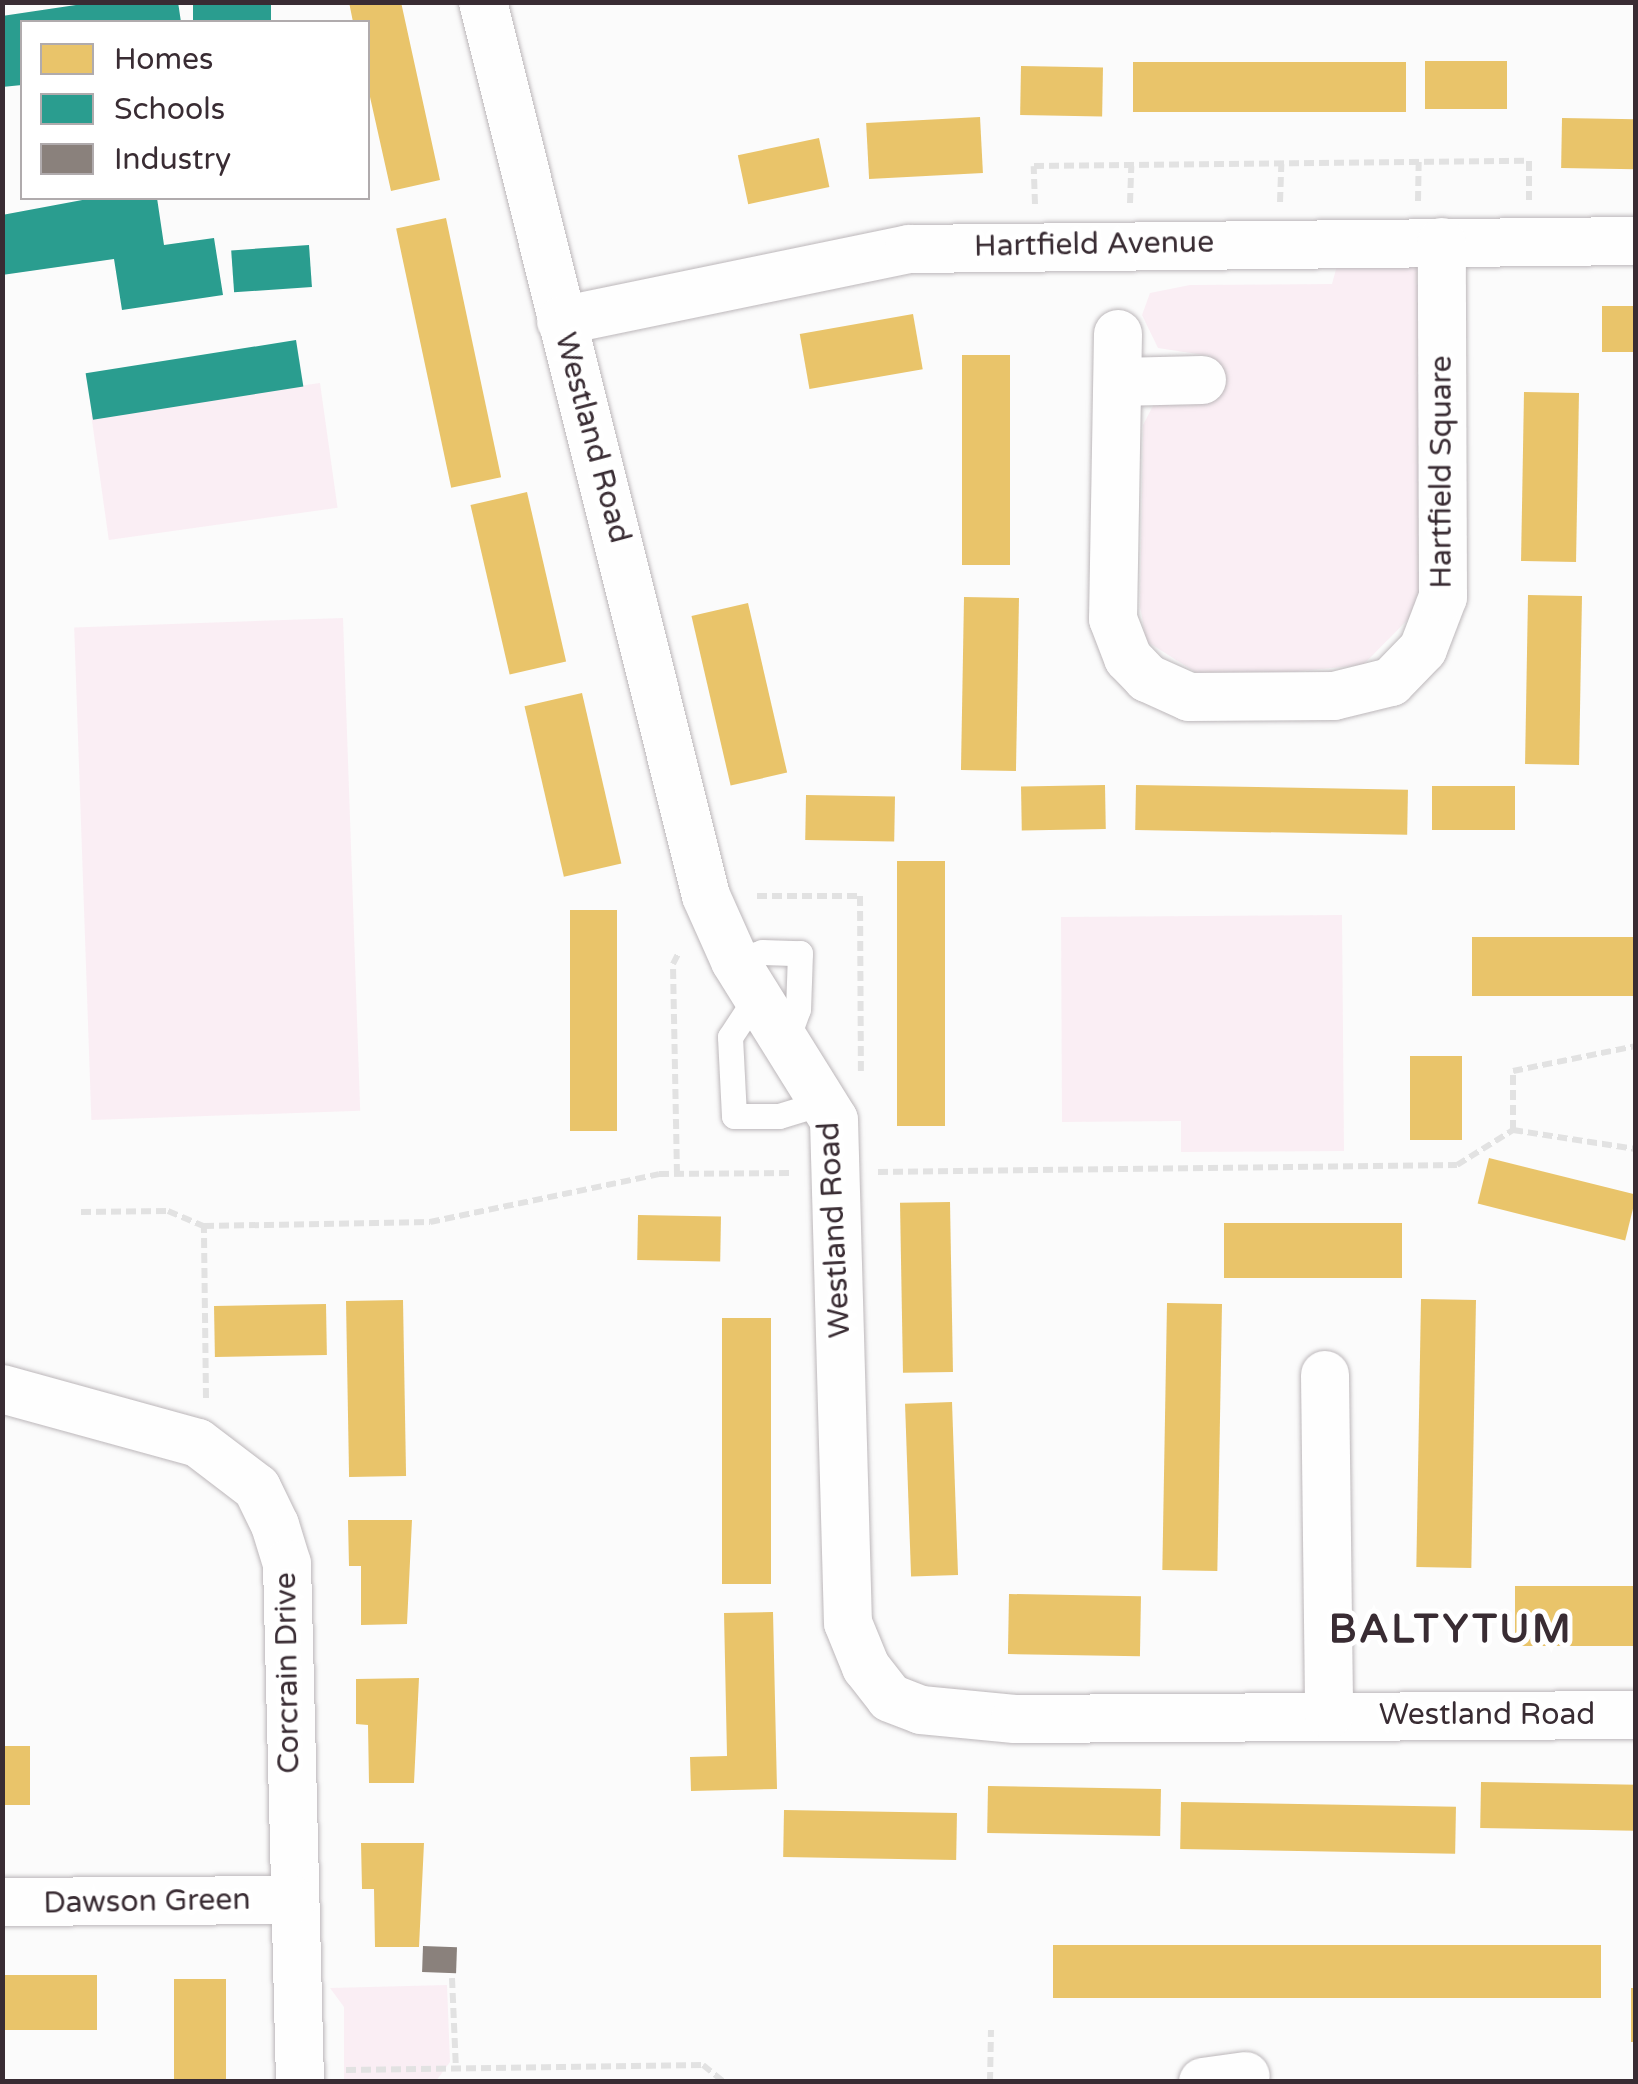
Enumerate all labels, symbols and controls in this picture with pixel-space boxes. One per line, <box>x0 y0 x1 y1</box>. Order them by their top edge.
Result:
legend <box>20 20 370 200</box>
text: Homes <box>114 41 213 78</box>
text: Schools <box>114 91 225 128</box>
text: Industry <box>114 141 231 178</box>
street label: Hartfield Avenue <box>974 225 1214 265</box>
street label: Westland Road <box>547 329 637 547</box>
street label: Hartfield Square <box>1424 355 1460 589</box>
street label: Westland Road <box>811 1121 859 1339</box>
street label: Corcrain Drive <box>268 1572 308 1774</box>
district label: BALTYTUM <box>1329 1605 1573 1653</box>
street label: Westland Road <box>1379 1697 1595 1733</box>
street label: Dawson Green <box>43 1882 251 1922</box>

